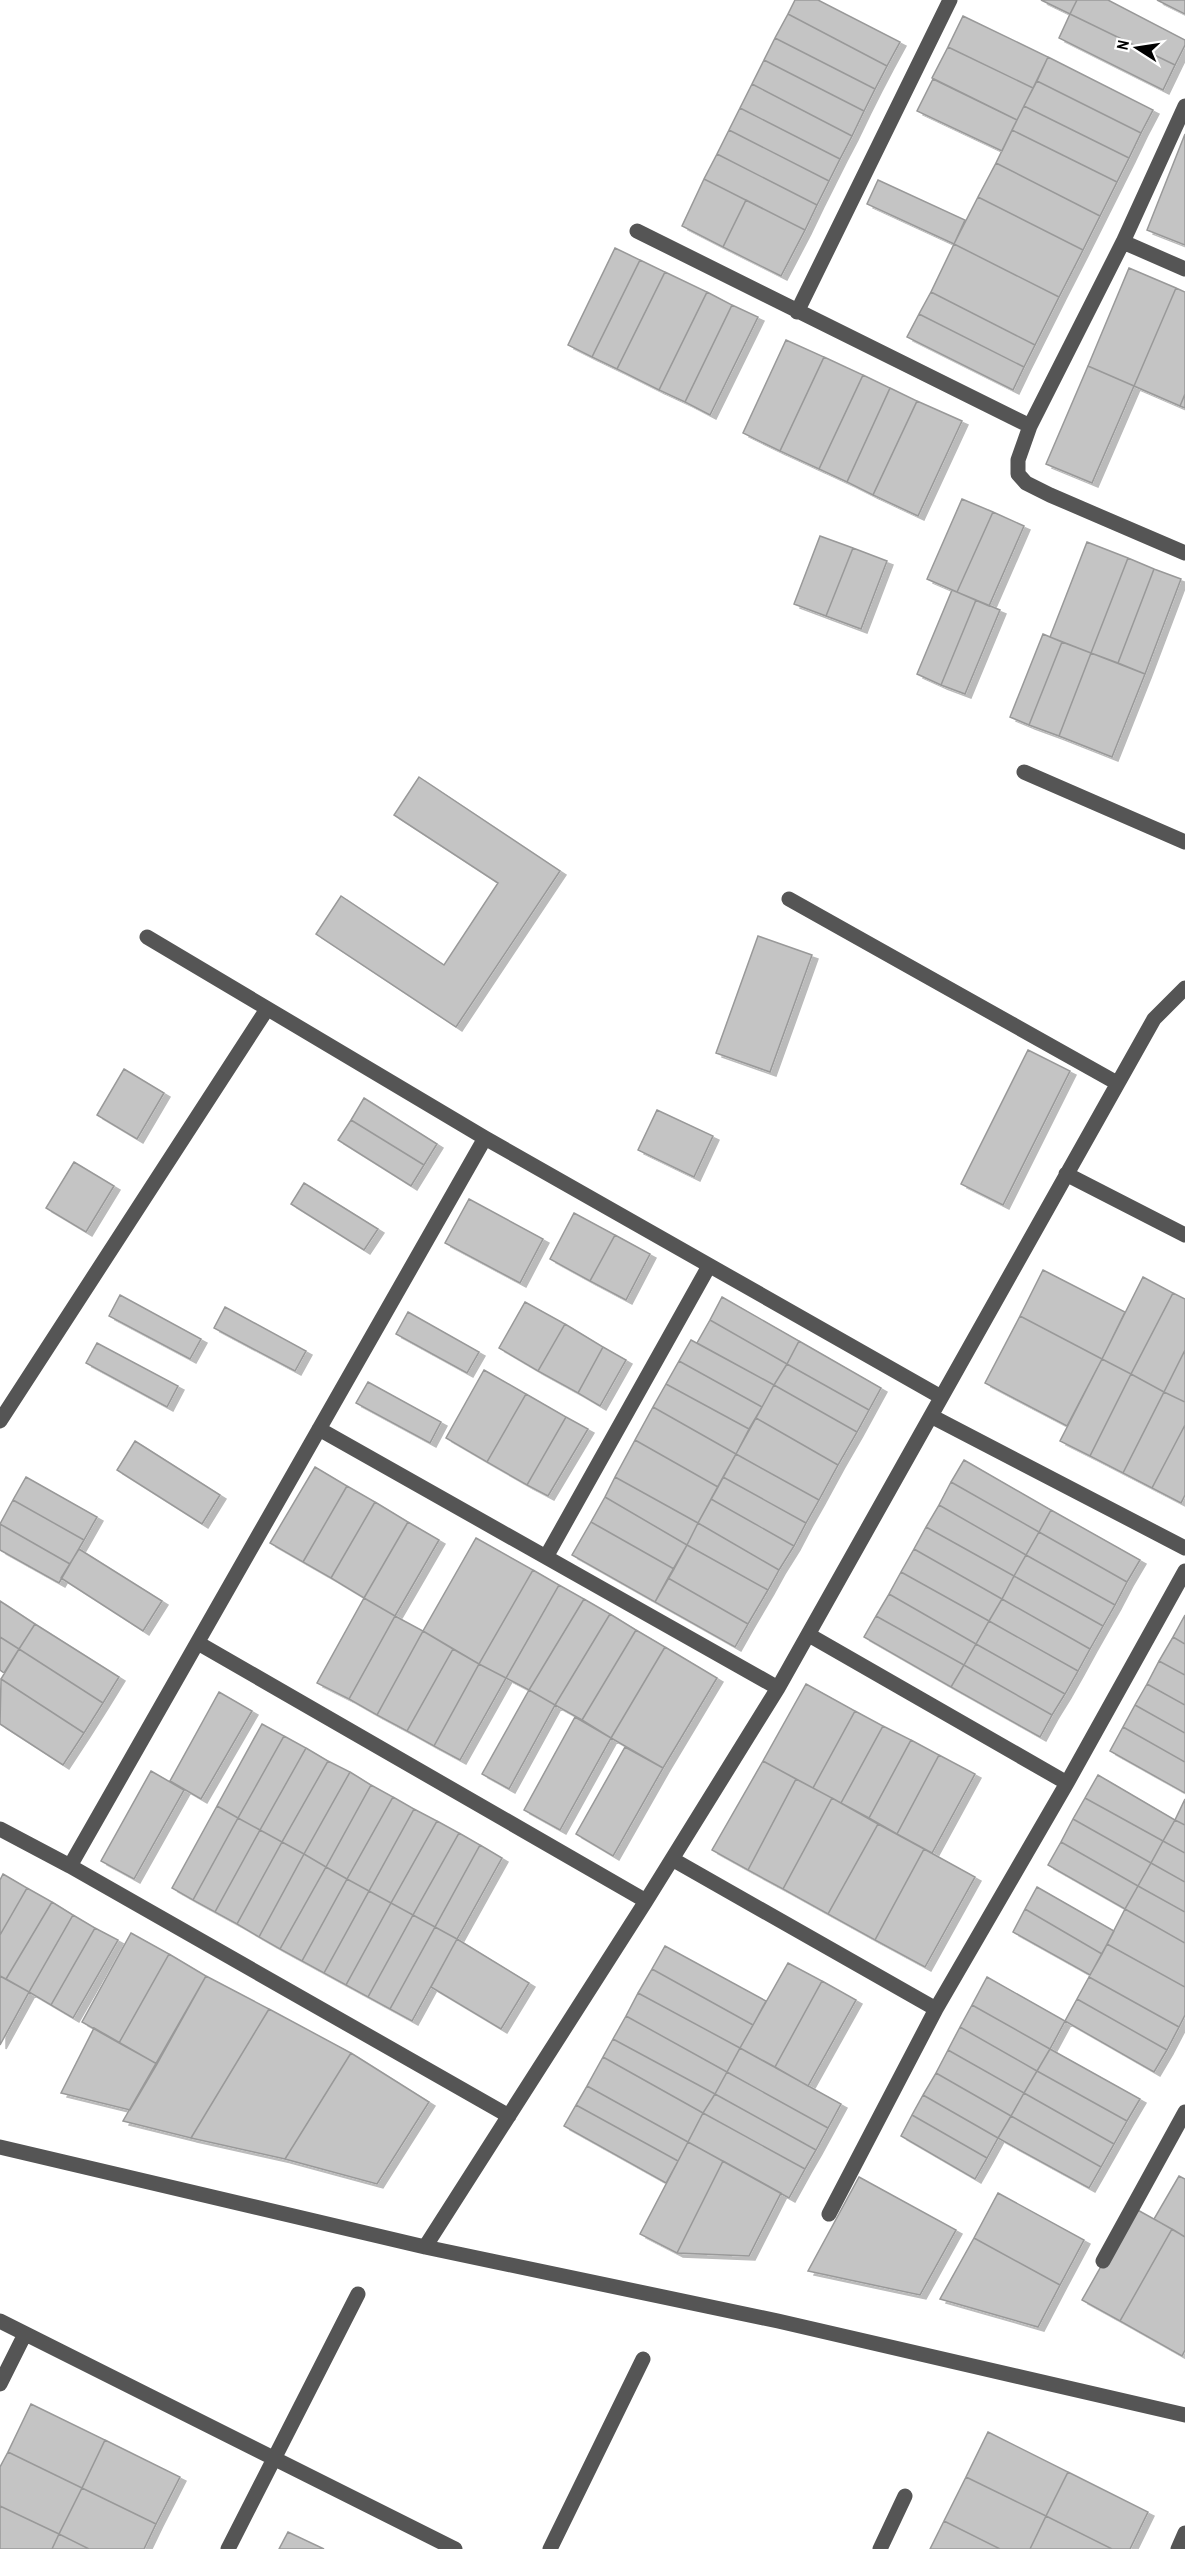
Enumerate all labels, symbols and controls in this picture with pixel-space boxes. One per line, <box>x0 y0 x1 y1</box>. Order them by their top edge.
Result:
north arrow <box>1107 18 1167 78</box>
text: N <box>1111 38 1134 52</box>

